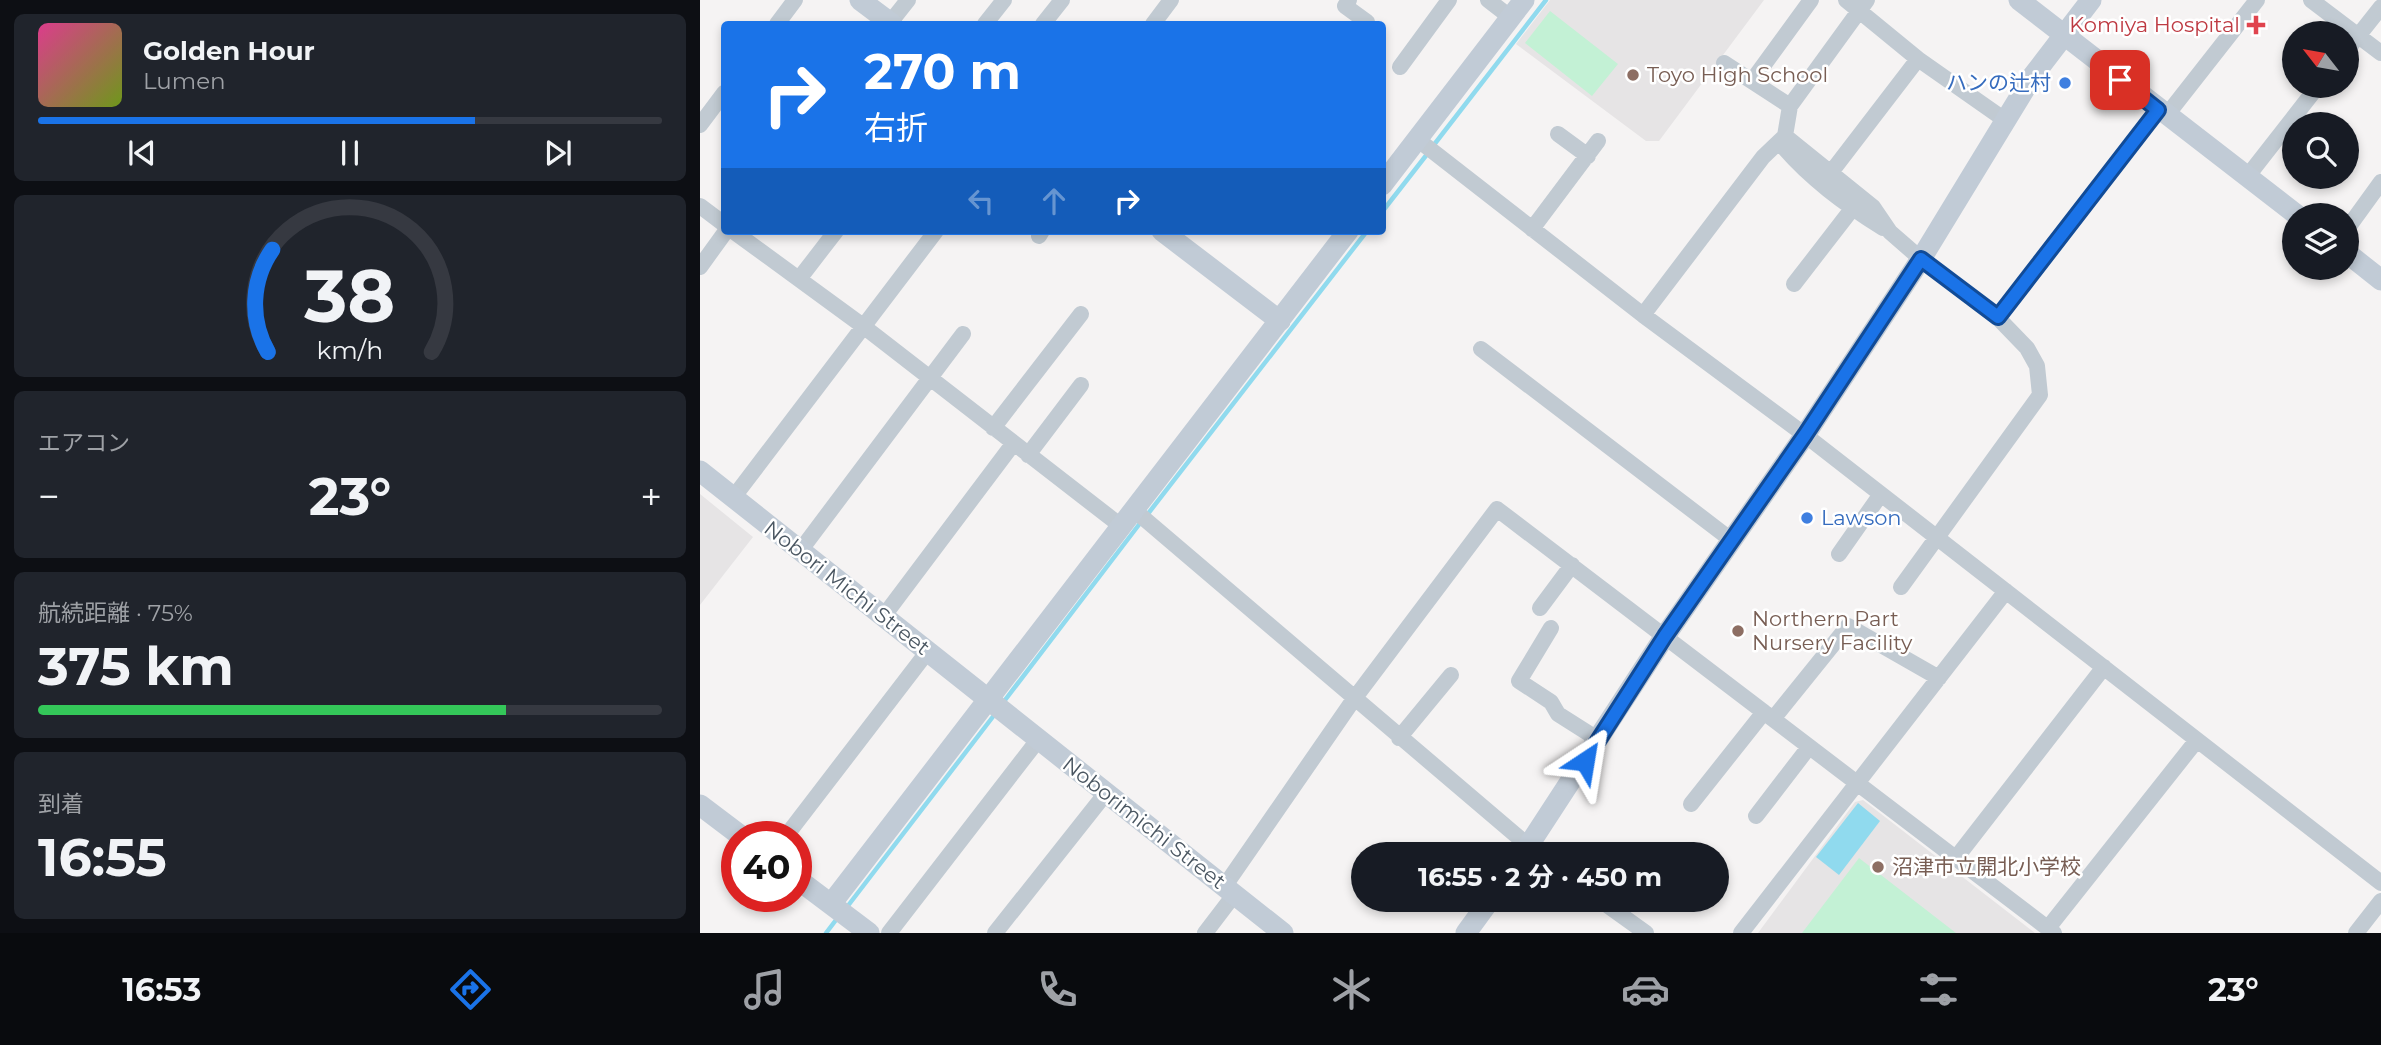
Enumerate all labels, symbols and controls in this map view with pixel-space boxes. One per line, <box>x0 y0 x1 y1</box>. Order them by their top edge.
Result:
place label: Komiya Hospital <box>2069 12 2240 37</box>
marker: Komiya Hospital <box>2246 15 2266 35</box>
north arrow <box>2282 21 2359 98</box>
map controls <box>2282 21 2359 280</box>
text: Golden Hour <box>143 35 315 67</box>
text: 270 m <box>864 42 1021 101</box>
icon: right <box>749 49 840 140</box>
pin <box>2090 50 2150 110</box>
icon: arrive <box>2101 61 2139 99</box>
place label: Toyo High School <box>1647 62 1828 87</box>
text: Lumen <box>143 67 226 95</box>
marker: Toyo High School <box>1625 67 1641 83</box>
place label: ハンの辻村 <box>1946 70 2051 95</box>
marker: ハンの辻村 <box>2057 75 2073 91</box>
text: 右折 <box>864 108 928 147</box>
button: search <box>2282 112 2359 189</box>
icon: previous <box>123 134 161 172</box>
icon: pause <box>331 134 369 172</box>
icon: next <box>539 134 577 172</box>
icon: left <box>962 182 1000 220</box>
icon: ahead <box>1035 182 1073 220</box>
icon: right <box>1108 182 1146 220</box>
button: layers <box>2282 203 2359 280</box>
text: 38 <box>303 252 396 340</box>
text: km/h <box>317 335 383 365</box>
text: エアコン <box>38 429 130 457</box>
text: 23° <box>309 465 391 528</box>
text: − <box>38 473 60 520</box>
text: + <box>640 473 662 520</box>
place label: Lawson <box>1821 505 1902 530</box>
marker: Lawson <box>1799 510 1815 526</box>
street label: Nobori Michi Street <box>760 515 935 660</box>
text: 航続距離 · 75% <box>38 599 193 627</box>
place label: Northern Part Nursery Facility <box>1752 606 1913 655</box>
marker: Northern Part Nursery Facility <box>1730 623 1746 639</box>
text: 375 km <box>38 635 234 698</box>
position arrow <box>1548 724 1622 798</box>
street label: Noborimichi Street <box>1058 751 1231 894</box>
text: 到着 <box>38 790 84 818</box>
speed limit sign: 40 <box>721 821 812 912</box>
text: 16:55 <box>38 826 167 889</box>
place label: 沼津市立開北小学校 <box>1892 854 2081 879</box>
marker: 沼津市立開北小学校 <box>1870 859 1886 875</box>
text: 16:55 · 2 分 · 450 m <box>1418 861 1662 893</box>
icon: directions <box>446 965 495 1014</box>
icon: music <box>740 965 789 1014</box>
icon: phone <box>1033 965 1082 1014</box>
icon: climate <box>1327 965 1376 1014</box>
icon: car <box>1621 965 1670 1014</box>
icon: filters <box>1914 965 1963 1014</box>
text: 16:53 <box>122 970 201 1009</box>
text: 23° <box>2208 970 2259 1009</box>

